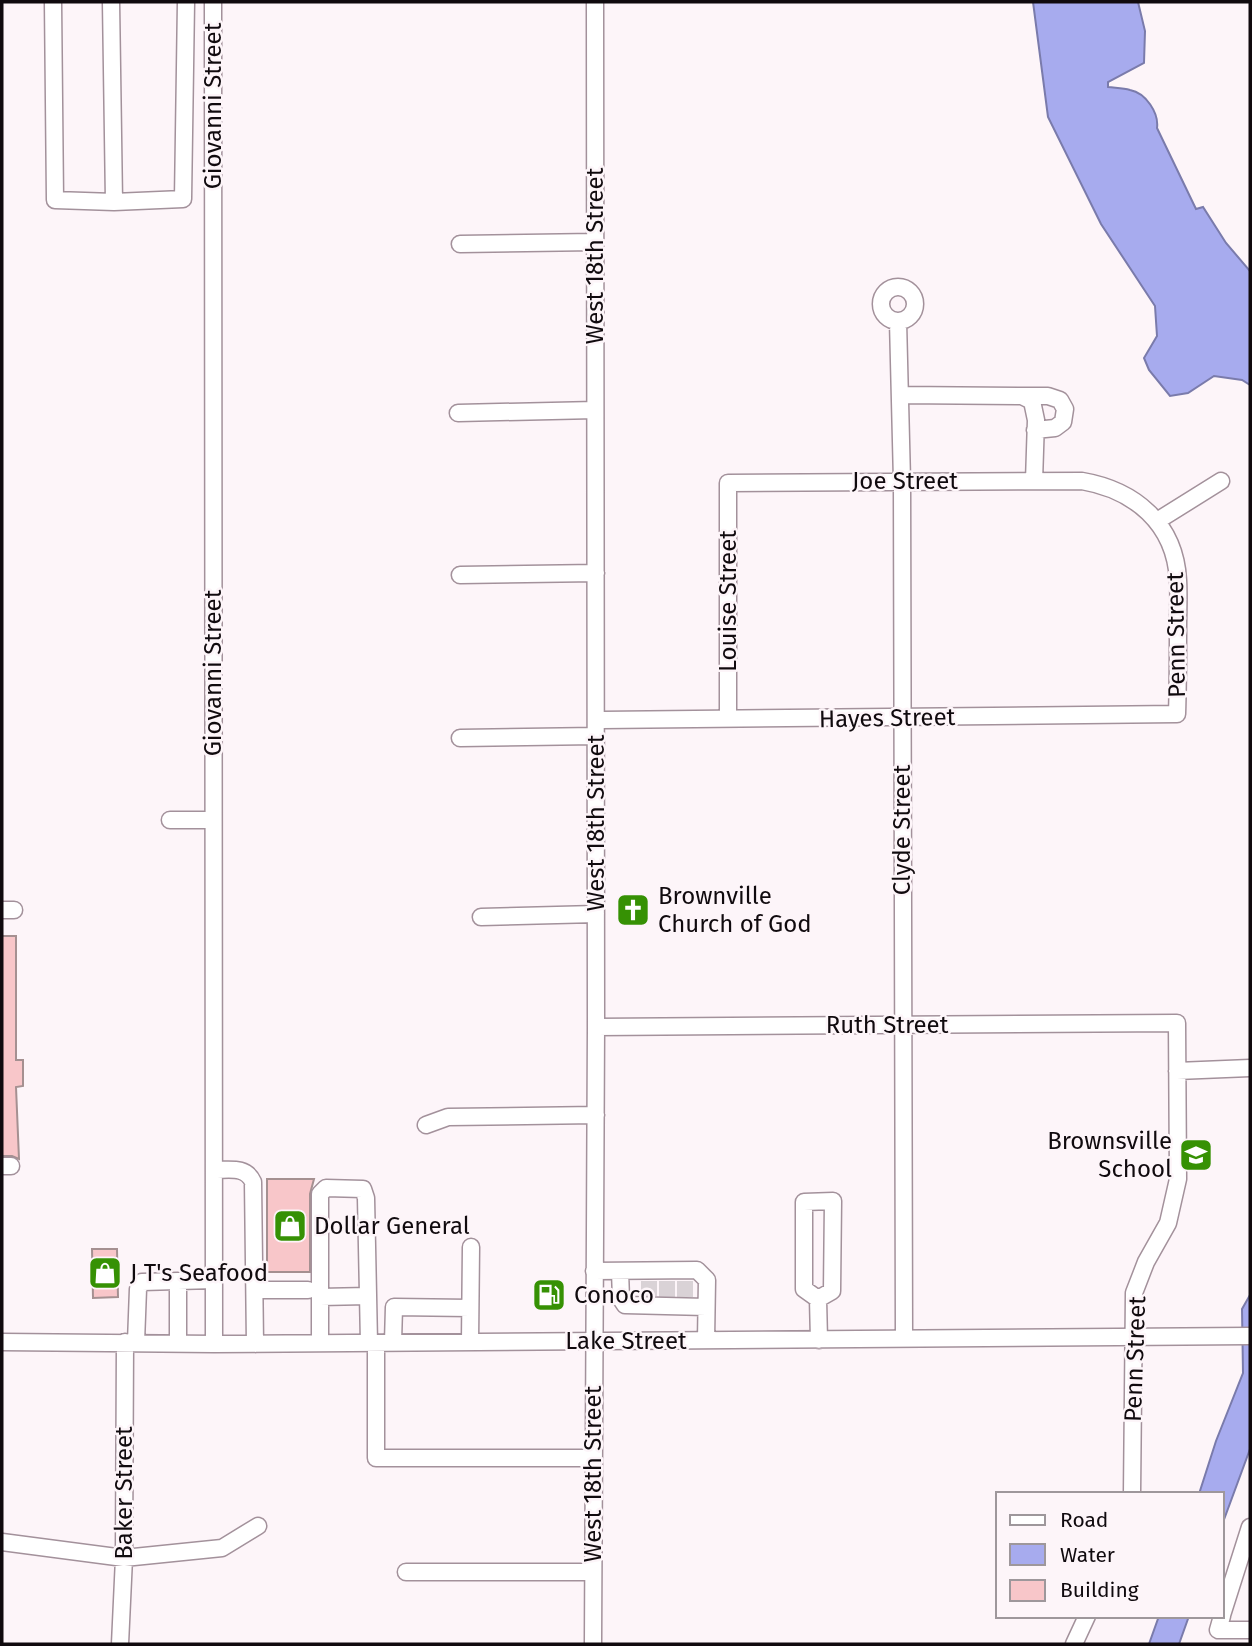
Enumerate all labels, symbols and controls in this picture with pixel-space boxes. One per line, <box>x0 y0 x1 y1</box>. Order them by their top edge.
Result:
street label: Giovanni Street <box>199 22 227 189</box>
street label: West 18th Street <box>581 167 609 344</box>
street label: Joe Street <box>852 467 958 495</box>
street label: Louise Street <box>714 530 742 672</box>
street label: Penn Street <box>1161 571 1191 698</box>
street label: Giovanni Street <box>199 589 227 756</box>
street label: Hayes Street <box>819 703 956 733</box>
street label: West 18th Street <box>582 734 610 911</box>
street label: Clyde Street <box>888 764 916 895</box>
place label: Brownville Church of God <box>658 882 812 938</box>
church icon: Brownville Church of God <box>614 891 652 929</box>
street label: Ruth Street <box>826 1011 949 1039</box>
place label: Brownsville School <box>1047 1127 1172 1183</box>
school or university icon: Brownsville School <box>1177 1136 1215 1174</box>
shop icon: Dollar General <box>271 1207 309 1245</box>
place label: Dollar General <box>314 1212 470 1240</box>
shop icon: J T's Seafood <box>86 1254 124 1292</box>
place label: J T's Seafood <box>130 1259 268 1287</box>
fuel station icon: Conoco <box>530 1276 568 1314</box>
place label: Conoco <box>574 1281 654 1309</box>
street label: Penn Street <box>1119 1295 1151 1422</box>
street label: Lake Street <box>565 1327 687 1355</box>
street label: West 18th Street <box>579 1385 607 1562</box>
street label: Baker Street <box>110 1426 138 1560</box>
legend <box>996 1492 1224 1618</box>
text: Road <box>1060 1507 1108 1533</box>
text: Water <box>1060 1542 1115 1568</box>
text: Building <box>1060 1577 1139 1603</box>

